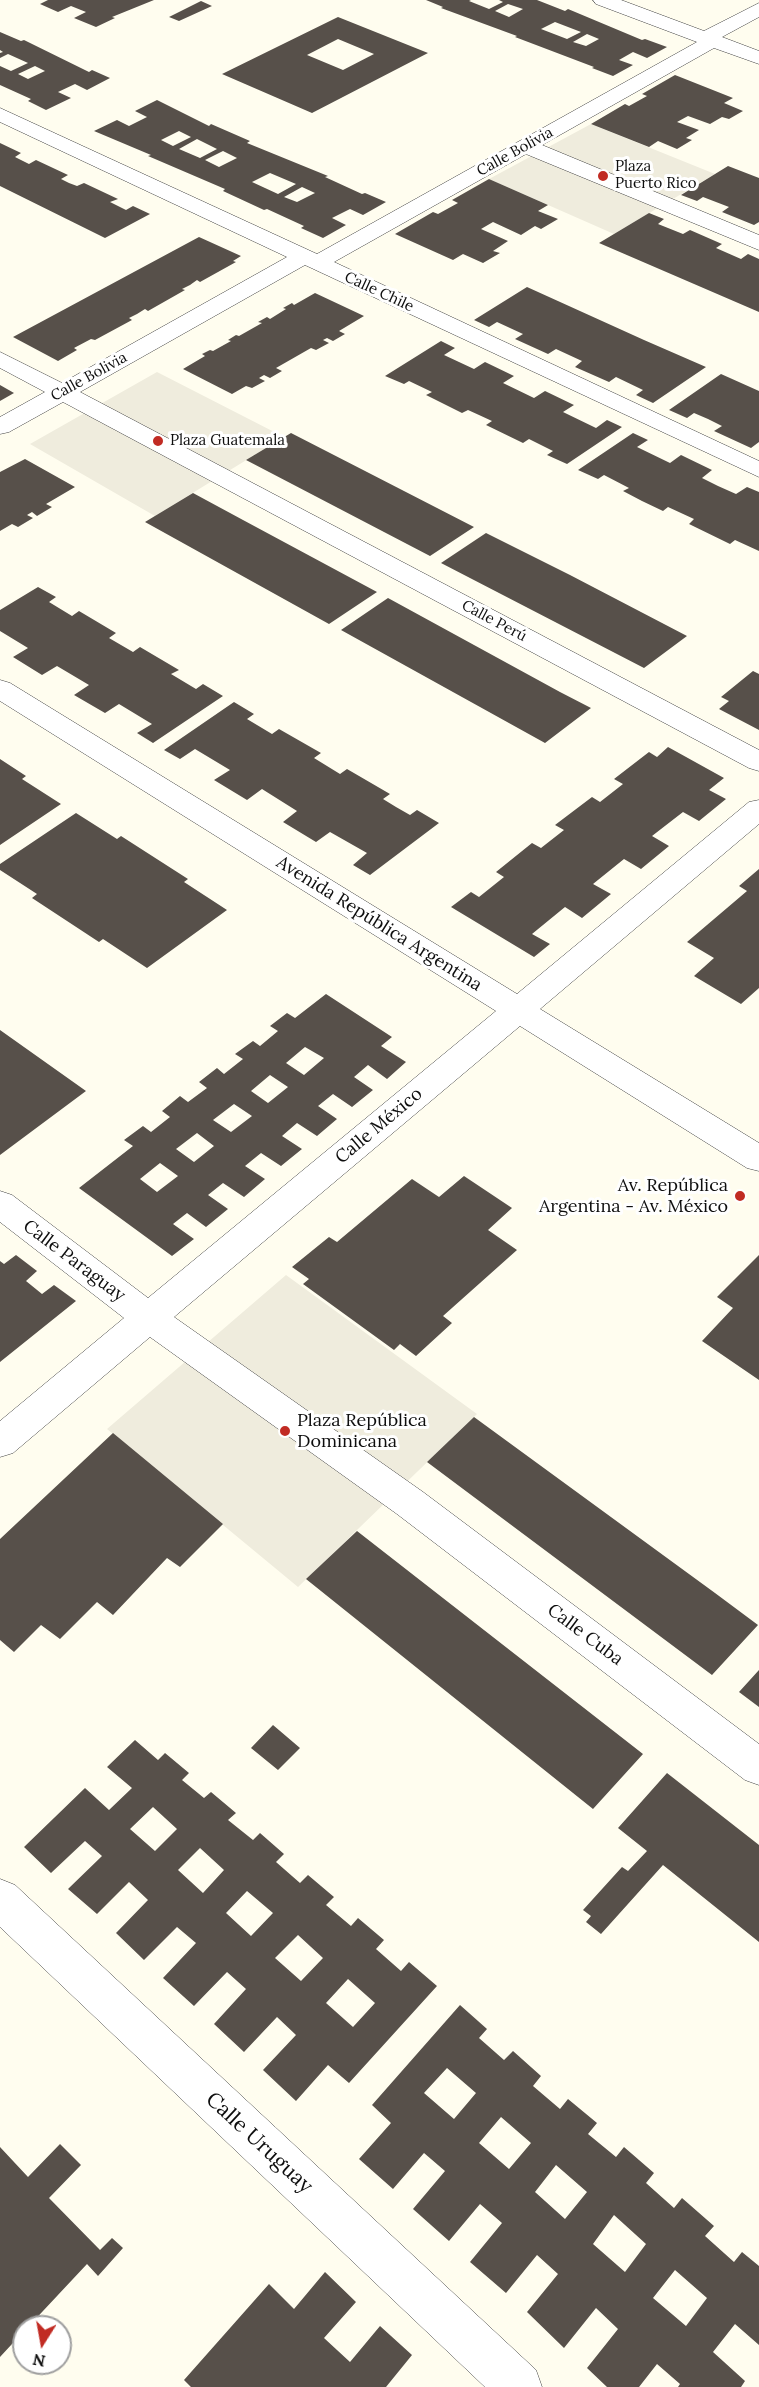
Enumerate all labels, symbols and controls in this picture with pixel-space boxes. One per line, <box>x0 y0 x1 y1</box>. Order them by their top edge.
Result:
street label: Calle Bolivia <box>474 124 556 180</box>
place label: Plaza Puerto Rico <box>615 158 697 193</box>
marker: Plaza Puerto Rico <box>596 169 610 183</box>
street label: Calle Chile <box>342 268 416 316</box>
street label: Calle Bolivia <box>48 349 130 405</box>
place label: Plaza Guatemala <box>170 432 285 450</box>
marker: Plaza Guatemala <box>151 434 165 448</box>
street label: Calle Perú <box>458 596 530 646</box>
street label: Avenida República Argentina <box>272 852 486 996</box>
street label: Calle México <box>331 1083 427 1169</box>
place label: Av. República Argentina - Av. México <box>539 1175 728 1218</box>
marker: Av. República Argentina - Av. México <box>733 1189 747 1203</box>
street label: Calle Paraguay <box>19 1216 129 1306</box>
place label: Plaza República Dominicana <box>297 1410 427 1452</box>
marker: Plaza República Dominicana <box>278 1424 292 1438</box>
street label: Calle Cuba <box>543 1600 627 1670</box>
street label: Calle Uruguay <box>200 2087 318 2199</box>
north arrow <box>12 2315 72 2375</box>
text: N <box>31 2350 47 2372</box>

